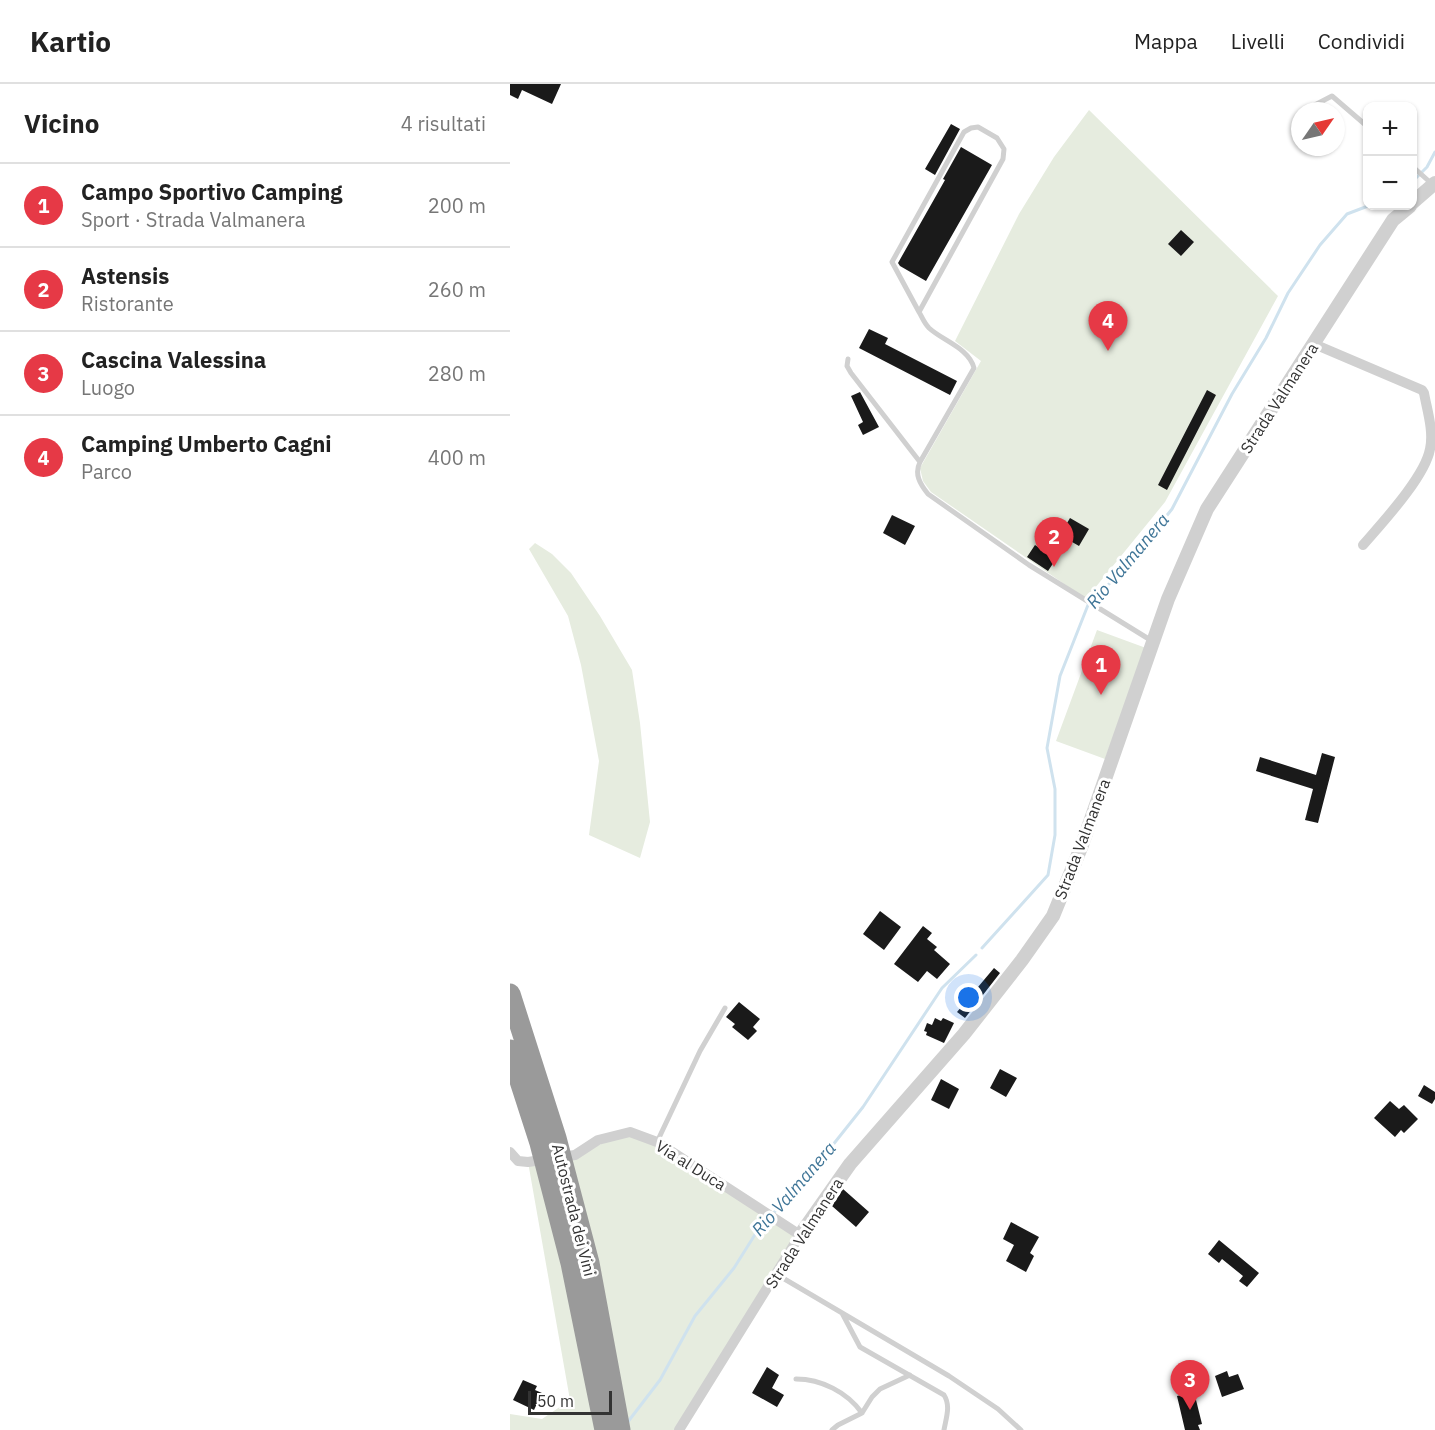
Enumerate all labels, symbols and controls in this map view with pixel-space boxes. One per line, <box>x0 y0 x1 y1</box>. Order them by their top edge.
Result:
text: Kartio <box>30 23 111 60</box>
text: Mappa <box>1134 27 1198 55</box>
text: Livelli <box>1231 27 1285 55</box>
text: Condividi <box>1318 27 1405 55</box>
north arrow <box>1291 102 1345 156</box>
map controls <box>1363 102 1417 210</box>
button: + <box>1363 102 1417 156</box>
text: Vicino <box>24 106 99 140</box>
text: 4 risultati <box>401 110 486 137</box>
button: − <box>1363 156 1417 210</box>
text: Campo Sportivo Camping <box>81 177 342 206</box>
text: 1 <box>38 192 50 219</box>
text: 200 m <box>428 192 486 219</box>
text: Sport · Strada Valmanera <box>81 206 306 233</box>
text: Astensis <box>81 261 169 290</box>
text: 2 <box>38 276 50 303</box>
text: 260 m <box>428 276 486 303</box>
text: Ristorante <box>81 290 174 317</box>
pin: 4 <box>1088 302 1128 351</box>
street label: Strada Valmanera <box>1236 339 1322 457</box>
text: Cascina Valessina <box>81 345 266 374</box>
text: 3 <box>38 360 50 387</box>
text: 280 m <box>428 360 486 387</box>
text: Luogo <box>81 374 135 401</box>
text: Camping Umberto Cagni <box>81 429 332 458</box>
text: 4 <box>38 444 50 471</box>
text: 400 m <box>428 444 486 471</box>
text: Parco <box>81 458 132 485</box>
water label: Rio Valmanera <box>1081 508 1174 613</box>
pin: 2 <box>1034 518 1074 567</box>
pin: 1 <box>1082 646 1120 695</box>
street label: Strada Valmanera <box>1050 775 1114 902</box>
your location <box>954 983 983 1012</box>
street label: Via al Duca <box>652 1136 730 1195</box>
water label: Rio Valmanera <box>746 1137 841 1241</box>
street label: Autostrada dei Vini <box>548 1142 600 1278</box>
street label: Strada Valmanera <box>761 1174 847 1292</box>
pin: 3 <box>1170 1360 1210 1410</box>
scale bar <box>528 1388 612 1416</box>
text: 50 m <box>537 1391 574 1411</box>

